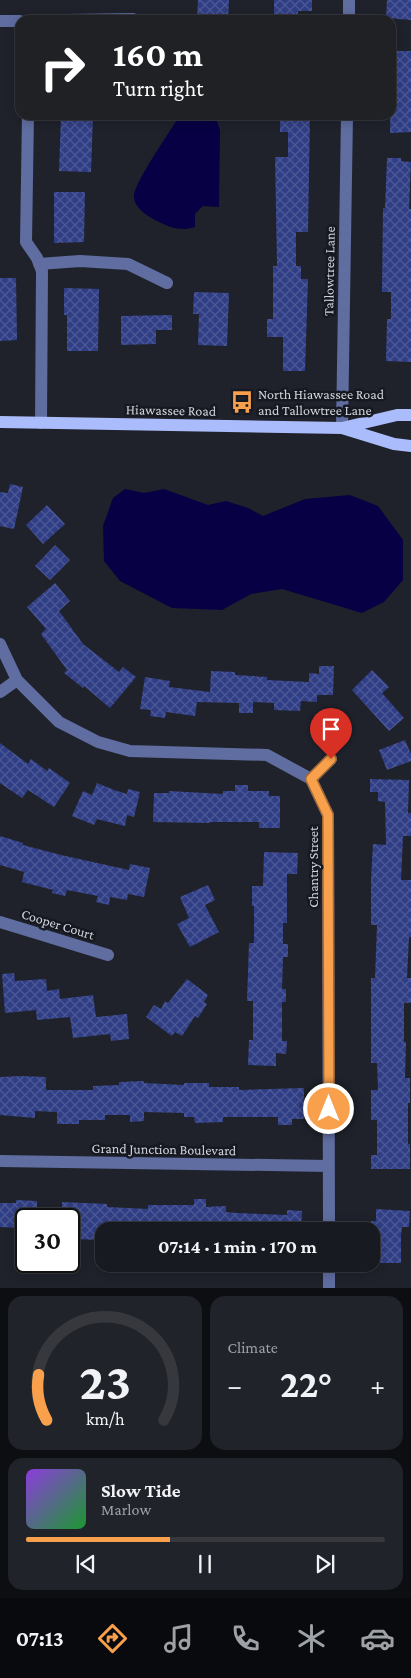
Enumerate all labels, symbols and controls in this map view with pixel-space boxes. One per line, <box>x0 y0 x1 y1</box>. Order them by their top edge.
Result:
icon: right <box>30 35 95 100</box>
text: 160 m <box>113 35 203 74</box>
text: Turn right <box>113 76 204 101</box>
street label: Tallowtree Lane <box>320 226 338 316</box>
place label: North Hiawassee Road and Tallowtree Lane <box>258 386 385 418</box>
bus stop icon: North Hiawassee Road and Tallowtree Lane <box>229 389 255 415</box>
street label: Hiawassee Road <box>126 401 217 419</box>
pin <box>310 708 352 759</box>
icon: arrive <box>317 715 345 743</box>
street label: Chantry Street <box>305 826 321 908</box>
street label: Cooper Court <box>20 905 97 943</box>
position arrow <box>302 1082 354 1134</box>
street label: Grand Junction Boulevard <box>92 1140 237 1158</box>
speed limit sign: 30 <box>15 1208 80 1273</box>
text: 07:14 · 1 min · 170 m <box>158 1236 317 1257</box>
text: Climate <box>228 1339 278 1356</box>
text: 23 <box>79 1352 131 1410</box>
text: 22° <box>280 1363 332 1405</box>
text: − <box>228 1370 242 1401</box>
text: + <box>370 1370 385 1401</box>
text: km/h <box>85 1409 124 1429</box>
text: Slow Tide <box>101 1480 181 1501</box>
text: Marlow <box>101 1501 151 1518</box>
icon: previous <box>72 1550 100 1578</box>
icon: pause <box>191 1550 219 1578</box>
icon: next <box>311 1550 339 1578</box>
icon: directions <box>95 1621 130 1656</box>
icon: music <box>161 1621 196 1656</box>
icon: phone <box>228 1621 263 1656</box>
icon: climate <box>294 1621 329 1656</box>
icon: car <box>360 1621 395 1656</box>
text: 07:13 <box>16 1626 64 1651</box>

